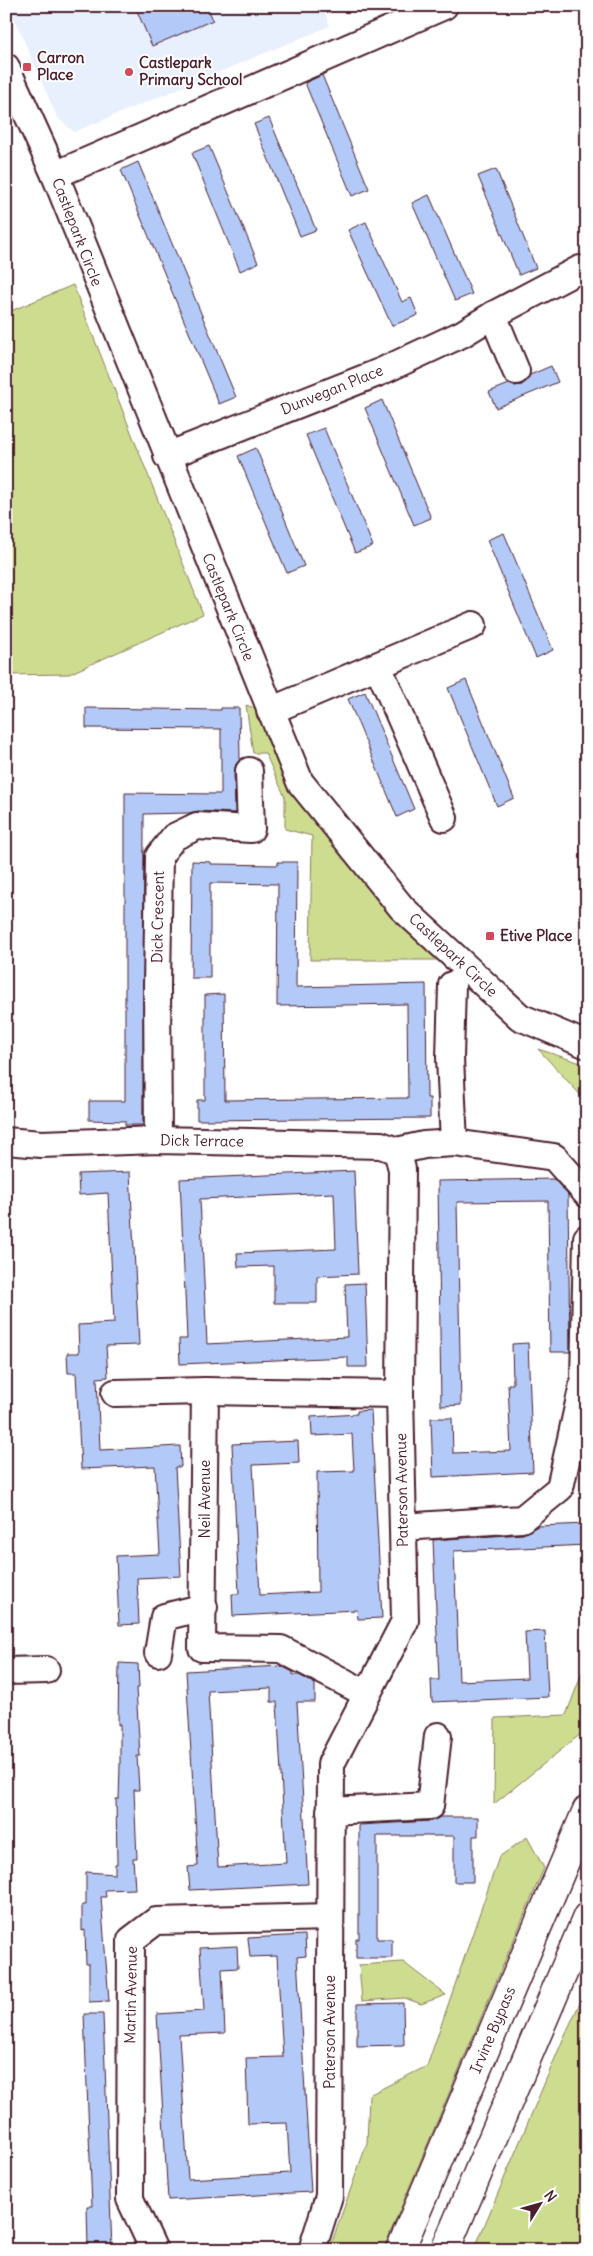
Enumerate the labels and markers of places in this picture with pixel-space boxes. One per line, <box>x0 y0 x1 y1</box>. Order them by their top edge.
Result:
place label: Carron Place <box>37 48 85 84</box>
place label: Castlepark Primary School <box>139 53 242 90</box>
marker: Carron Place <box>21 61 33 73</box>
marker: Castlepark Primary School <box>123 66 135 78</box>
place label: Etive Place <box>500 926 572 945</box>
marker: Etive Place <box>484 930 496 942</box>

